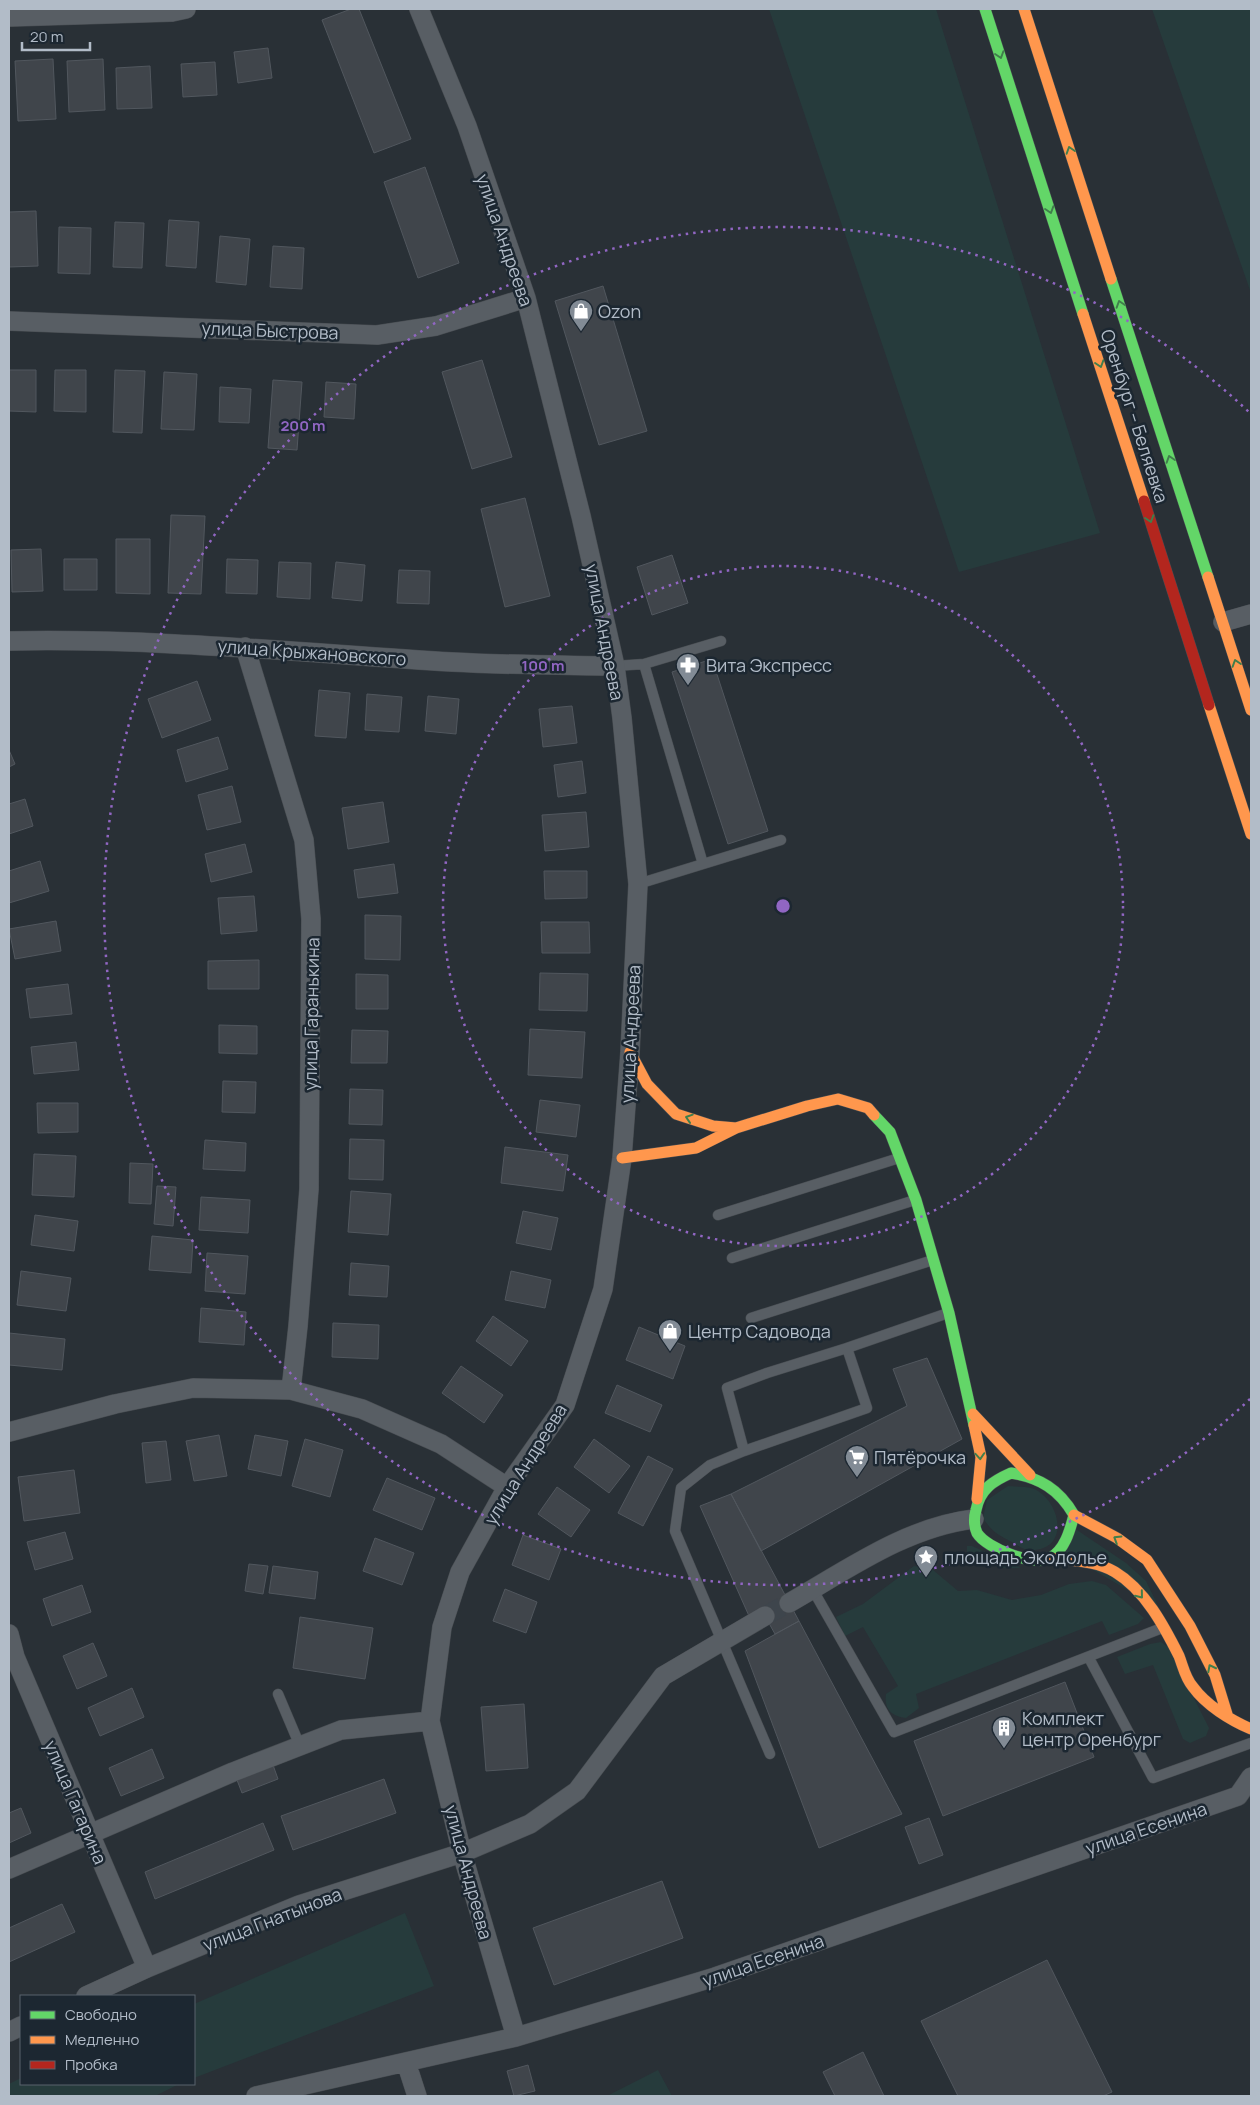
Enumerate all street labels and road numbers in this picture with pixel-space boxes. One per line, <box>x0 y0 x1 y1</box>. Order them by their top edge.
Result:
street label: улица Андреева <box>471 171 539 309</box>
street label: улица Быстрова <box>201 316 339 344</box>
street label: Оренбург – Беляевка <box>1096 326 1174 506</box>
street label: улица Андреева <box>580 562 630 702</box>
street label: улица Крыжановского <box>217 633 407 671</box>
street label: улица Гаранькина <box>298 937 324 1091</box>
street label: улица Андреева <box>614 964 646 1104</box>
street label: улица Андреева <box>478 1399 572 1529</box>
street label: улица Гагарина <box>39 1736 113 1868</box>
street label: улица Есенина <box>1082 1796 1210 1860</box>
street label: улица Андреева <box>439 1802 499 1942</box>
street label: улица Гнатынова <box>199 1882 345 1956</box>
street label: улица Есенина <box>699 1928 827 1992</box>

